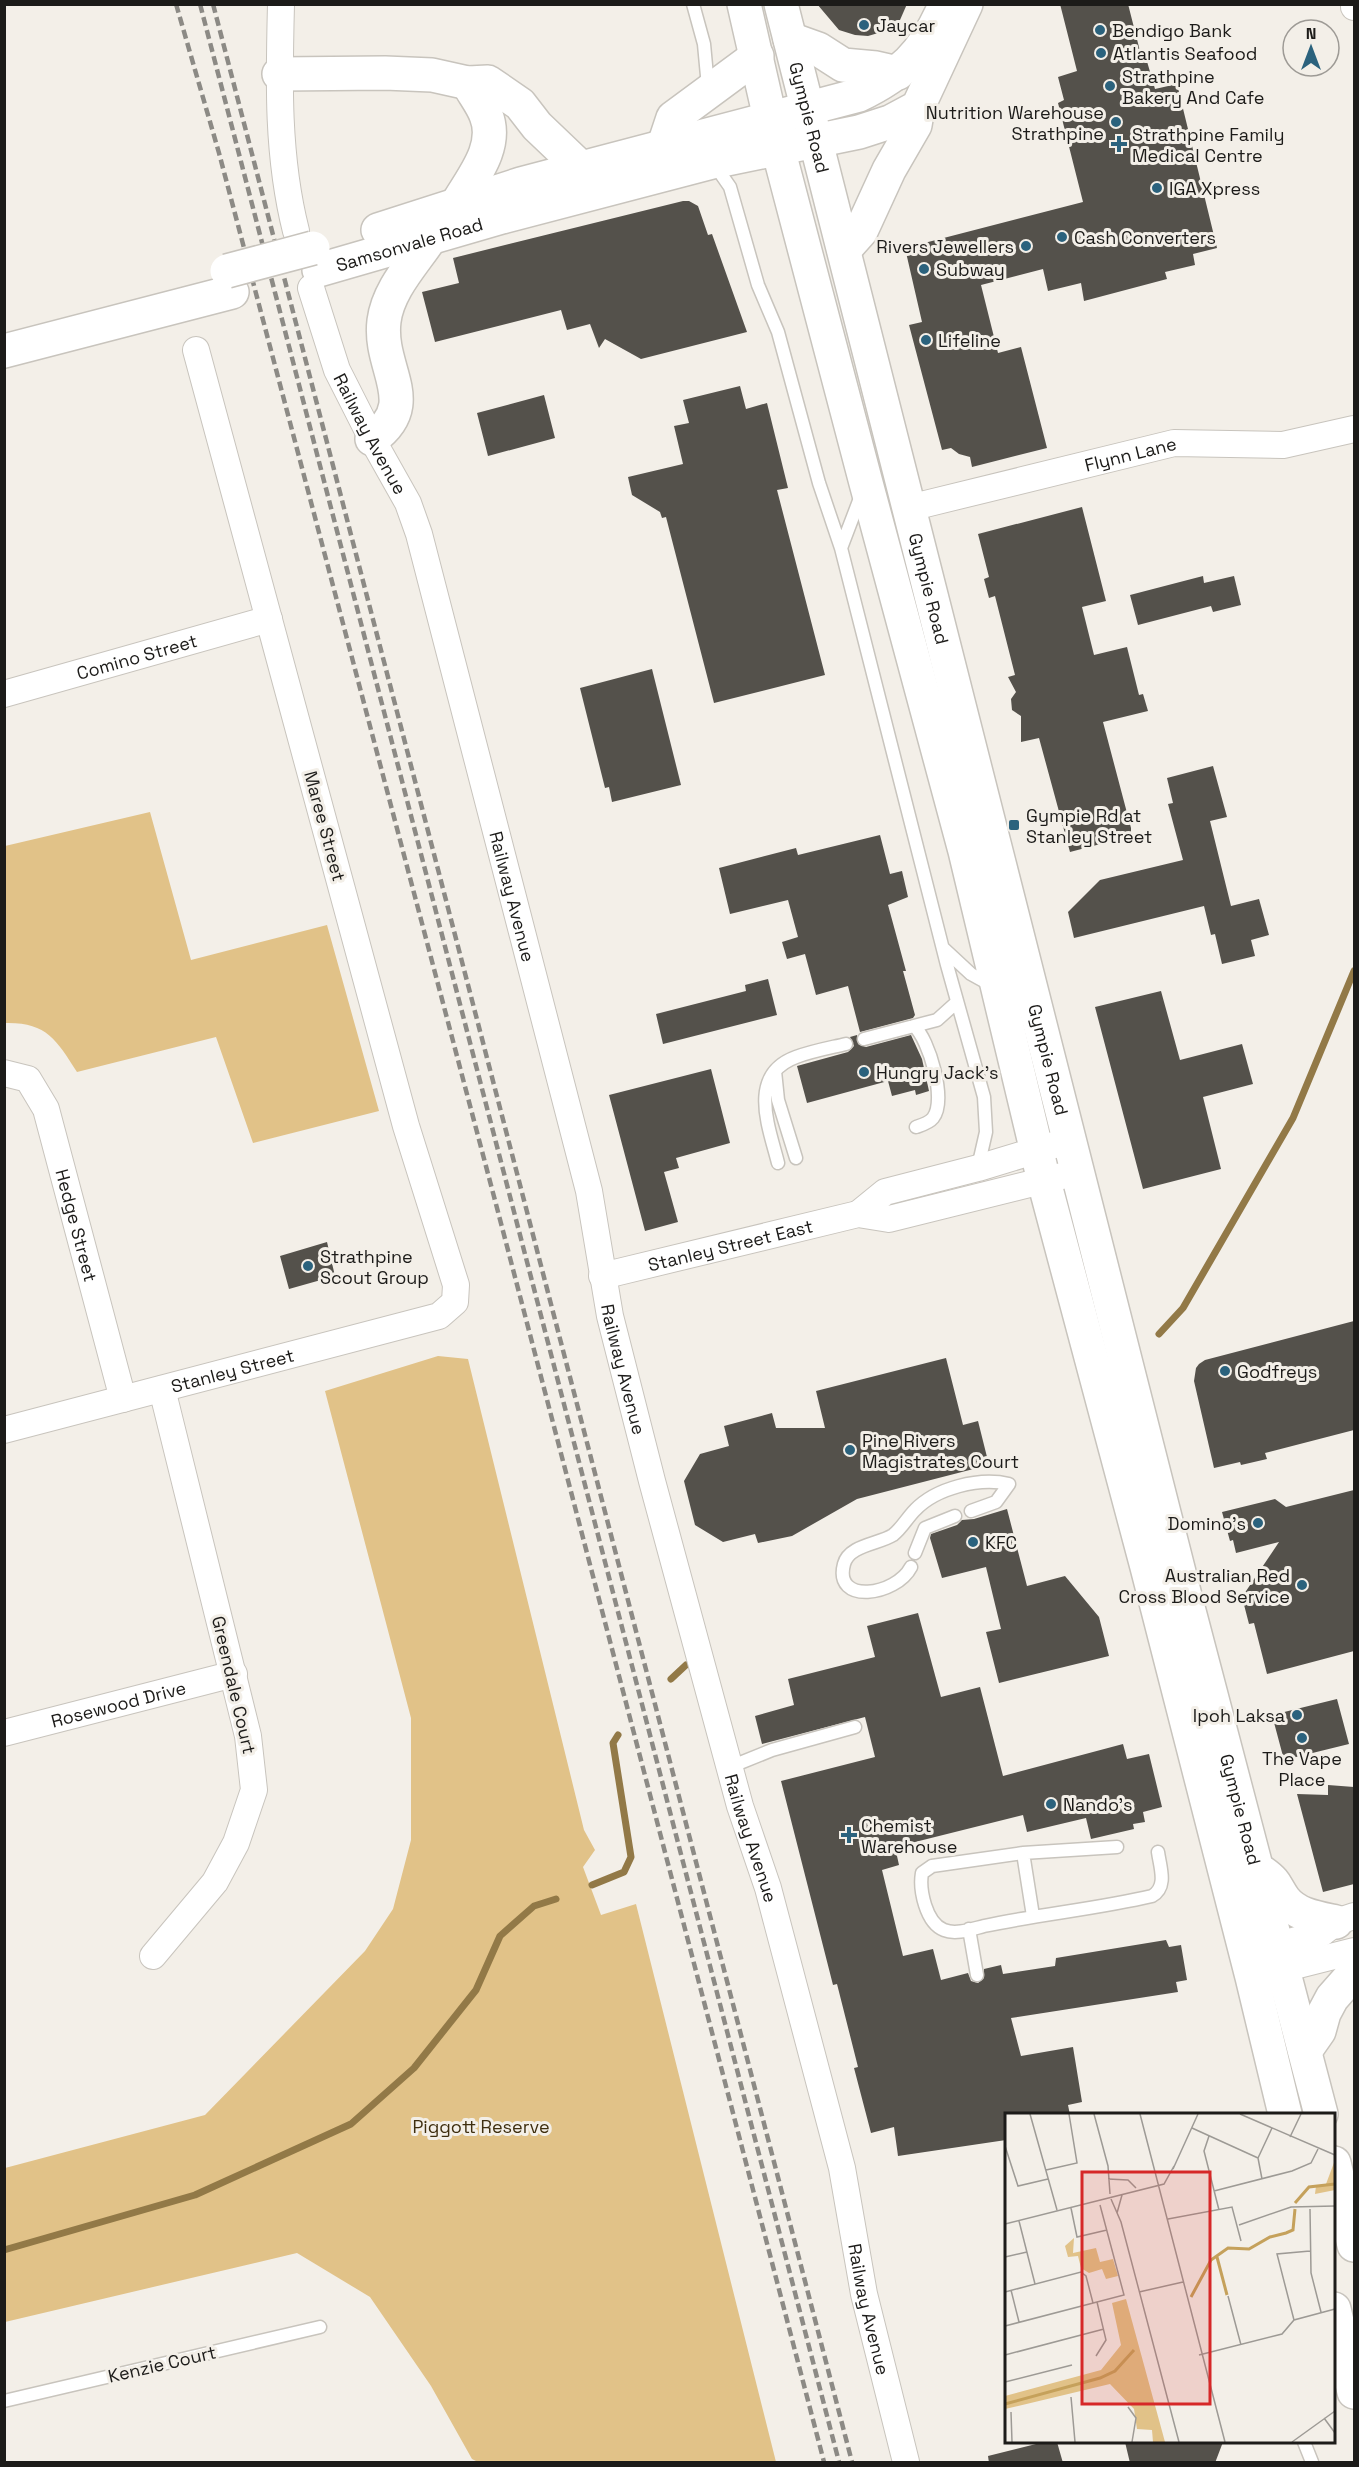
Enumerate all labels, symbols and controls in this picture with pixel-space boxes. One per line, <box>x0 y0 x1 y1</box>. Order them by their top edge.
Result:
place label: Jaycar <box>876 14 935 37</box>
marker: Jaycar <box>857 18 871 32</box>
north arrow <box>1281 18 1341 78</box>
place label: Bendigo Bank <box>1112 19 1232 42</box>
marker: Bendigo Bank <box>1093 23 1107 37</box>
text: N <box>1306 23 1316 44</box>
place label: Atlantis Seafood <box>1113 42 1257 65</box>
marker: Atlantis Seafood <box>1094 46 1108 60</box>
street label: Gympie Road <box>785 59 835 175</box>
place label: Strathpine Bakery And Cafe <box>1122 65 1264 109</box>
marker: Strathpine Bakery And Cafe <box>1103 79 1117 93</box>
place label: Nutrition Warehouse Strathpine <box>926 101 1104 145</box>
marker: Nutrition Warehouse Strathpine <box>1109 115 1123 129</box>
place label: Strathpine Family Medical Centre <box>1132 123 1284 167</box>
marker: Strathpine Family Medical Centre <box>1110 135 1128 153</box>
place label: IGA Xpress <box>1169 177 1260 200</box>
marker: IGA Xpress <box>1150 181 1164 195</box>
street label: Samsonvale Road <box>333 212 485 276</box>
place label: Cash Converters <box>1074 226 1216 249</box>
marker: Cash Converters <box>1055 230 1069 244</box>
place label: Rivers Jewellers <box>876 235 1014 258</box>
marker: Rivers Jewellers <box>1019 239 1033 253</box>
place label: Subway <box>936 258 1005 281</box>
marker: Subway <box>917 262 931 276</box>
place label: Lifeline <box>938 329 1001 352</box>
marker: Lifeline <box>919 333 933 347</box>
street label: Railway Avenue <box>329 369 412 498</box>
street label: Flynn Lane <box>1082 431 1179 476</box>
street label: Gympie Road <box>904 530 954 647</box>
street label: Comino Street <box>74 628 200 684</box>
street label: Maree Street <box>299 768 351 884</box>
place label: Gympie Rd at Stanley Street <box>1026 804 1152 848</box>
marker: Gympie Rd at Stanley Street <box>1007 818 1021 832</box>
street label: Railway Avenue <box>485 829 541 964</box>
street label: Gympie Road <box>1024 1002 1074 1118</box>
place label: Hungry Jack's <box>876 1061 999 1084</box>
marker: Hungry Jack's <box>857 1065 871 1079</box>
street label: Hedge Street <box>51 1166 103 1284</box>
street label: Stanley Street East <box>645 1214 815 1276</box>
place label: Strathpine Scout Group <box>320 1245 429 1289</box>
marker: Strathpine Scout Group <box>301 1259 315 1273</box>
street label: Railway Avenue <box>597 1302 651 1437</box>
street label: Stanley Street <box>168 1343 296 1397</box>
place label: Godfreys <box>1237 1360 1317 1383</box>
marker: Godfreys <box>1218 1364 1232 1378</box>
place label: Pine Rivers Magistrates Court <box>862 1429 1019 1473</box>
marker: Pine Rivers Magistrates Court <box>843 1443 857 1457</box>
place label: Domino's <box>1168 1512 1246 1535</box>
marker: Domino's <box>1251 1516 1265 1530</box>
place label: KFC <box>985 1531 1017 1554</box>
marker: KFC <box>966 1535 980 1549</box>
place label: Australian Red Cross Blood Service <box>1118 1564 1290 1608</box>
marker: Australian Red Cross Blood Service <box>1295 1578 1309 1592</box>
street label: Greendale Court <box>207 1614 261 1756</box>
street label: Rosewood Drive <box>48 1675 188 1732</box>
place label: Ipoh Laksa <box>1193 1704 1285 1727</box>
marker: Ipoh Laksa <box>1290 1708 1304 1722</box>
marker: The Vape Place <box>1295 1731 1309 1745</box>
place label: The Vape Place <box>1262 1747 1342 1791</box>
street label: Gympie Road <box>1215 1751 1267 1867</box>
street label: Railway Avenue <box>720 1771 783 1905</box>
place label: Nando's <box>1063 1793 1132 1816</box>
marker: Nando's <box>1044 1797 1058 1811</box>
place label: Chemist Warehouse <box>861 1814 957 1858</box>
marker: Chemist Warehouse <box>842 1828 856 1842</box>
inset map <box>1005 2113 1335 2443</box>
park label: Piggott Reserve <box>412 2115 550 2138</box>
street label: Railway Avenue <box>844 2242 895 2377</box>
street label: Kenzie Court <box>106 2340 218 2388</box>

